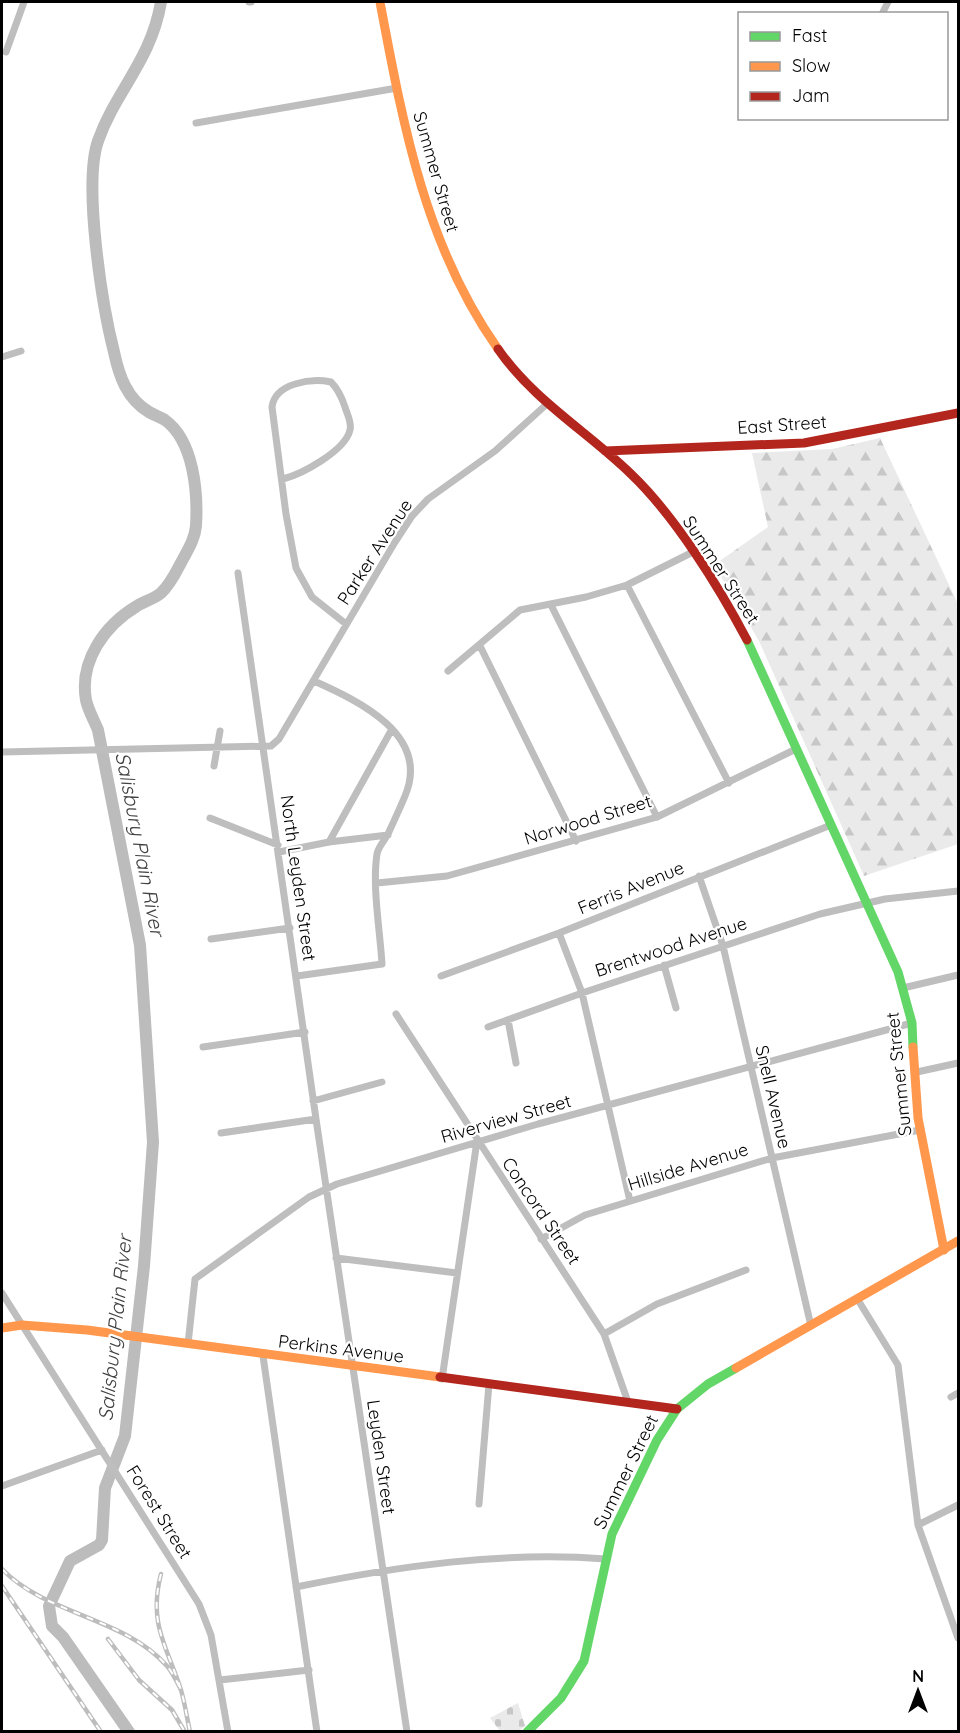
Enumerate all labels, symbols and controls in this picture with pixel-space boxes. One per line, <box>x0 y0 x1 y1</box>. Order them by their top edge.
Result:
legend <box>738 12 948 120</box>
text: Fast <box>792 24 827 47</box>
text: Slow <box>792 54 830 77</box>
text: Jam <box>792 84 830 107</box>
street label: Summer Street <box>408 109 465 235</box>
street label: East Street <box>736 410 828 439</box>
street label: Parker Avenue <box>332 495 417 609</box>
street label: Summer Street <box>678 511 765 628</box>
water label: Salisbury Plain River <box>110 750 171 940</box>
street label: Norwood Street <box>521 789 654 850</box>
street label: North Leyden Street <box>275 793 322 962</box>
street label: Ferris Avenue <box>574 856 687 919</box>
street label: Brentwood Avenue <box>592 911 750 982</box>
street label: Summer Street <box>881 1011 916 1137</box>
street label: Snell Avenue <box>750 1043 797 1151</box>
street label: Riverview Street <box>438 1089 574 1148</box>
street label: Hillside Avenue <box>625 1137 751 1196</box>
street label: Concord Street <box>497 1153 586 1269</box>
water label: Salisbury Plain River <box>92 1232 137 1422</box>
street label: Perkins Avenue <box>277 1329 405 1368</box>
street label: Leyden Street <box>362 1398 401 1516</box>
street label: Summer Street <box>588 1411 663 1533</box>
street label: Forest Street <box>122 1461 197 1563</box>
north arrow <box>888 1661 948 1721</box>
text: N <box>912 1666 924 1686</box>

